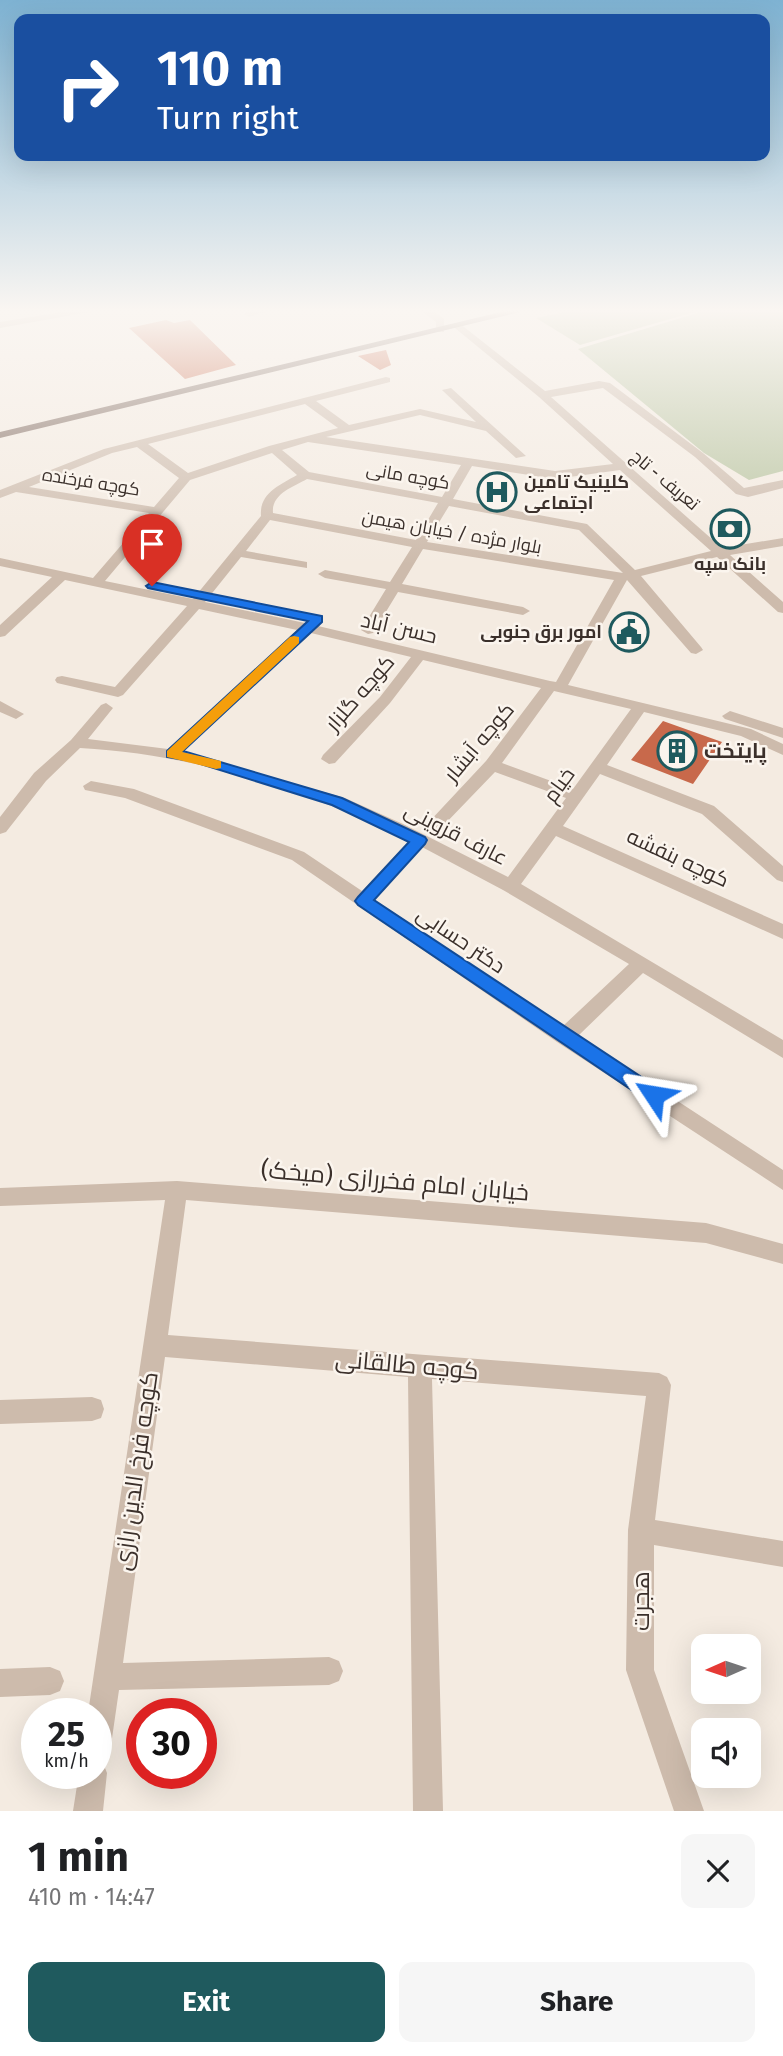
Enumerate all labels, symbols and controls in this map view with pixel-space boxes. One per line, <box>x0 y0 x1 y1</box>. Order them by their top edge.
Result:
text: 110 m <box>157 39 283 98</box>
icon: right <box>42 42 133 133</box>
text: Turn right <box>157 99 299 137</box>
street label: تعریف - تاج <box>626 445 704 516</box>
street label: کوچه مانی <box>364 458 451 495</box>
street label: کوچه فرخنده <box>40 463 141 502</box>
hospital icon: کلینیک تامین اجتماعی <box>476 471 518 513</box>
place label: کلینیک تامین اجتماعی <box>524 471 629 514</box>
street label: بلوار مژده / خیابان هیمن <box>360 505 544 559</box>
bank icon: بانک سپه <box>709 508 751 550</box>
pin <box>122 514 182 586</box>
icon: arrive <box>133 525 171 563</box>
place label: بانک سپه <box>694 553 766 576</box>
street label: حسن آباد <box>358 607 440 649</box>
public building icon: امور برق جنوبی <box>608 611 650 653</box>
place label: امور برق جنوبی <box>480 621 602 643</box>
street label: کوچه گلزار <box>319 649 401 738</box>
street label: کوچه آبشار <box>438 697 520 788</box>
building icon: پایتخت <box>656 730 698 772</box>
place label: پایتخت <box>704 738 767 766</box>
street label: خیام <box>538 762 581 808</box>
street label: عارف قزوینی <box>400 797 512 871</box>
street label: کوچه بنفشه <box>622 823 733 894</box>
street label: دکتر حسابی <box>412 901 510 979</box>
position arrow <box>617 1058 691 1132</box>
street label: خیابان امام فخررازی (میخک) <box>260 1155 530 1209</box>
street label: کوچه طالقانی <box>334 1345 480 1387</box>
street label: کوچه فرخ الدین رازی <box>108 1370 166 1573</box>
street label: هجرت <box>627 1571 655 1631</box>
north arrow <box>691 1634 761 1704</box>
map controls <box>691 1634 761 1788</box>
speed limit sign: 30 <box>126 1698 217 1789</box>
text: 25 <box>48 1713 85 1755</box>
button: sound <box>691 1718 761 1788</box>
text: km/h <box>44 1750 89 1772</box>
text: 1 min <box>28 1832 129 1882</box>
button: close <box>681 1834 755 1908</box>
text: 410 m · 14:47 <box>28 1883 155 1911</box>
button: Exit <box>28 1962 385 2042</box>
button: Share <box>399 1962 755 2042</box>

